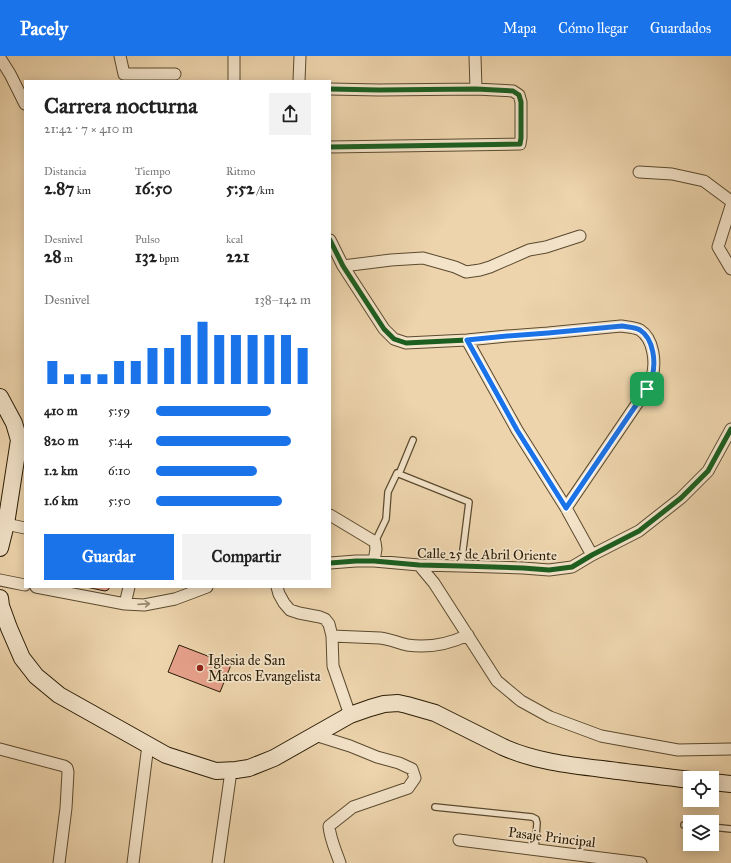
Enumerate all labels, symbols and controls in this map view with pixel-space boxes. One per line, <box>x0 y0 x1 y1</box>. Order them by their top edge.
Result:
text: Pacely <box>20 17 68 40</box>
text: Mapa <box>503 20 536 37</box>
text: Cómo llegar <box>558 20 628 37</box>
text: Guardados <box>650 20 711 37</box>
text: Carrera nocturna <box>44 92 197 119</box>
button: share <box>269 93 311 135</box>
text: 21:42 · 7 × 410 m <box>44 121 133 137</box>
text: Distancia <box>44 165 87 178</box>
text: Tiempo <box>135 165 170 178</box>
text: Ritmo <box>226 165 255 178</box>
text: 2.87 <box>44 178 74 199</box>
text: 16:50 <box>135 178 172 199</box>
text: 5:52 <box>226 178 254 199</box>
text: km <box>74 184 91 197</box>
text: /km <box>254 184 274 197</box>
text: Desnivel <box>44 233 83 246</box>
text: Pulso <box>135 233 160 246</box>
text: kcal <box>226 233 243 246</box>
text: 28 <box>44 246 61 267</box>
text: 132 <box>135 246 157 267</box>
text: 221 <box>226 246 249 267</box>
text: m <box>61 252 73 265</box>
text: bpm <box>157 252 179 265</box>
text: Desnivel <box>44 292 90 308</box>
text: 138–142 m <box>254 292 311 308</box>
pin <box>630 372 664 406</box>
icon: arrive <box>636 378 658 400</box>
text: 410 m <box>44 403 78 419</box>
text: 5:59 <box>108 403 130 419</box>
text: 820 m <box>44 433 79 449</box>
text: 5:44 <box>108 433 132 449</box>
text: 1.2 km <box>44 463 78 479</box>
text: 6:10 <box>108 463 131 479</box>
text: 1.6 km <box>44 493 78 509</box>
text: 5:50 <box>108 493 131 509</box>
button: Guardar <box>44 534 174 580</box>
button: Compartir <box>182 534 311 580</box>
street label: Calle 25 de Abril Oriente <box>417 545 557 564</box>
one-way arrow <box>137 600 150 607</box>
place label: Iglesia de San Marcos Evangelista <box>208 652 321 685</box>
marker: Iglesia de San Marcos Evangelista <box>195 663 205 673</box>
map controls <box>683 771 719 851</box>
button: locate <box>683 771 719 807</box>
button: layers <box>683 815 719 851</box>
street label: Pasaje Principal <box>507 824 597 851</box>

